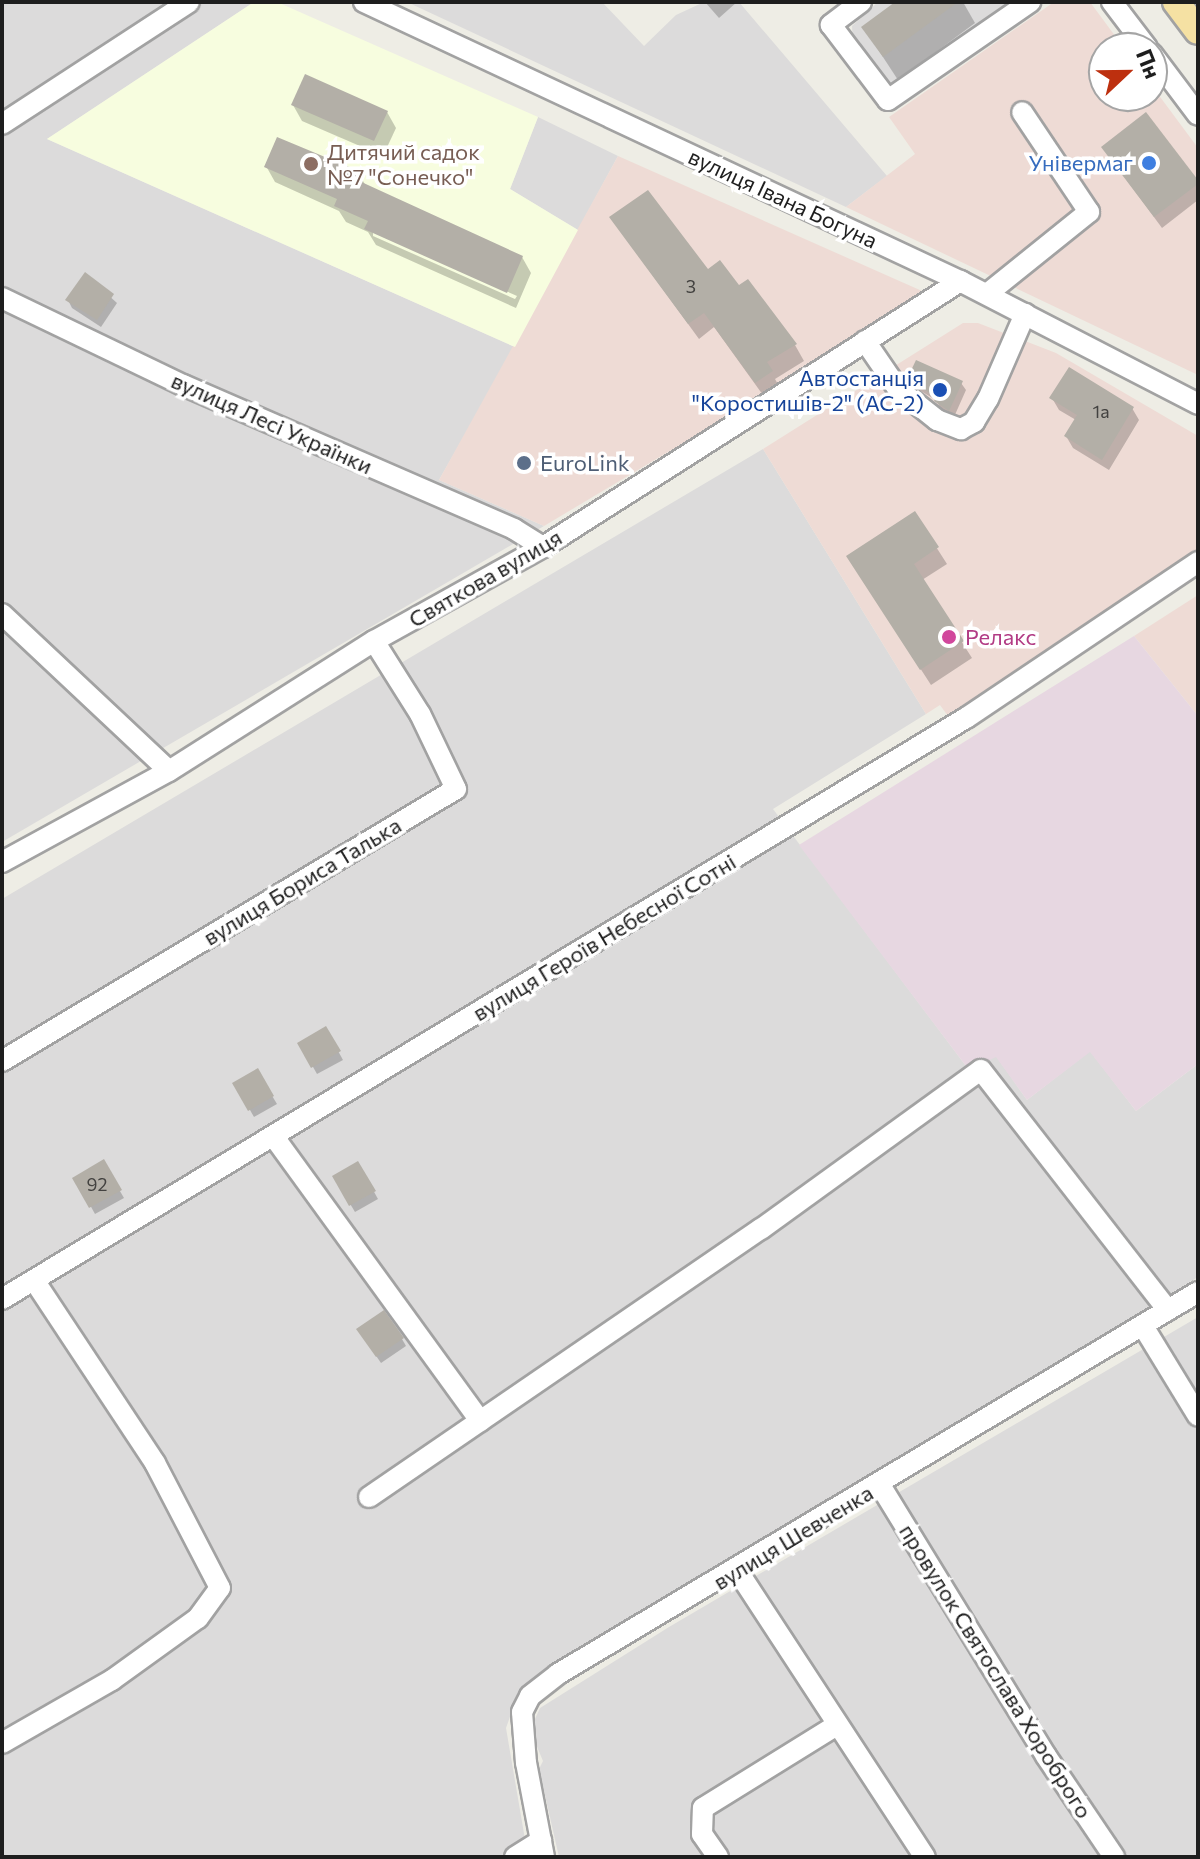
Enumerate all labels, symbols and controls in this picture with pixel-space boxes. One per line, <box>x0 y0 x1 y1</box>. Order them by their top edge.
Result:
north arrow <box>1088 32 1168 112</box>
text: Пн <box>1131 45 1167 82</box>
place label: Дитячий садок №7 "Сонечко" <box>327 138 480 190</box>
street label: вулиця Івана Богуна <box>684 143 882 253</box>
place label: Універмаг <box>1028 150 1133 176</box>
marker: Універмаг <box>1140 154 1158 172</box>
marker: Дитячий садок №7 "Сонечко" <box>302 155 320 173</box>
house number: 3 <box>686 275 696 297</box>
place label: Автостанція "Коростишів-2" (АС-2) <box>692 364 924 416</box>
street label: вулиця Лесі Українки <box>167 367 377 479</box>
marker: Автостанція "Коростишів-2" (АС-2) <box>931 381 949 399</box>
house number: 1а <box>1092 400 1110 422</box>
place label: EuroLink <box>540 450 630 476</box>
marker: EuroLink <box>515 454 533 472</box>
street label: Святкова вулиця <box>404 523 566 633</box>
place label: Релакс <box>965 624 1036 650</box>
marker: Релакс <box>940 628 958 646</box>
street label: вулиця Бориса Талька <box>198 812 406 950</box>
street label: вулиця Героїв Небесної Сотні <box>468 848 740 1026</box>
house number: 92 <box>87 1173 107 1195</box>
street label: вулиця Шевченка <box>708 1479 878 1595</box>
street label: провулок Святослава Хороброго <box>894 1519 1098 1823</box>

